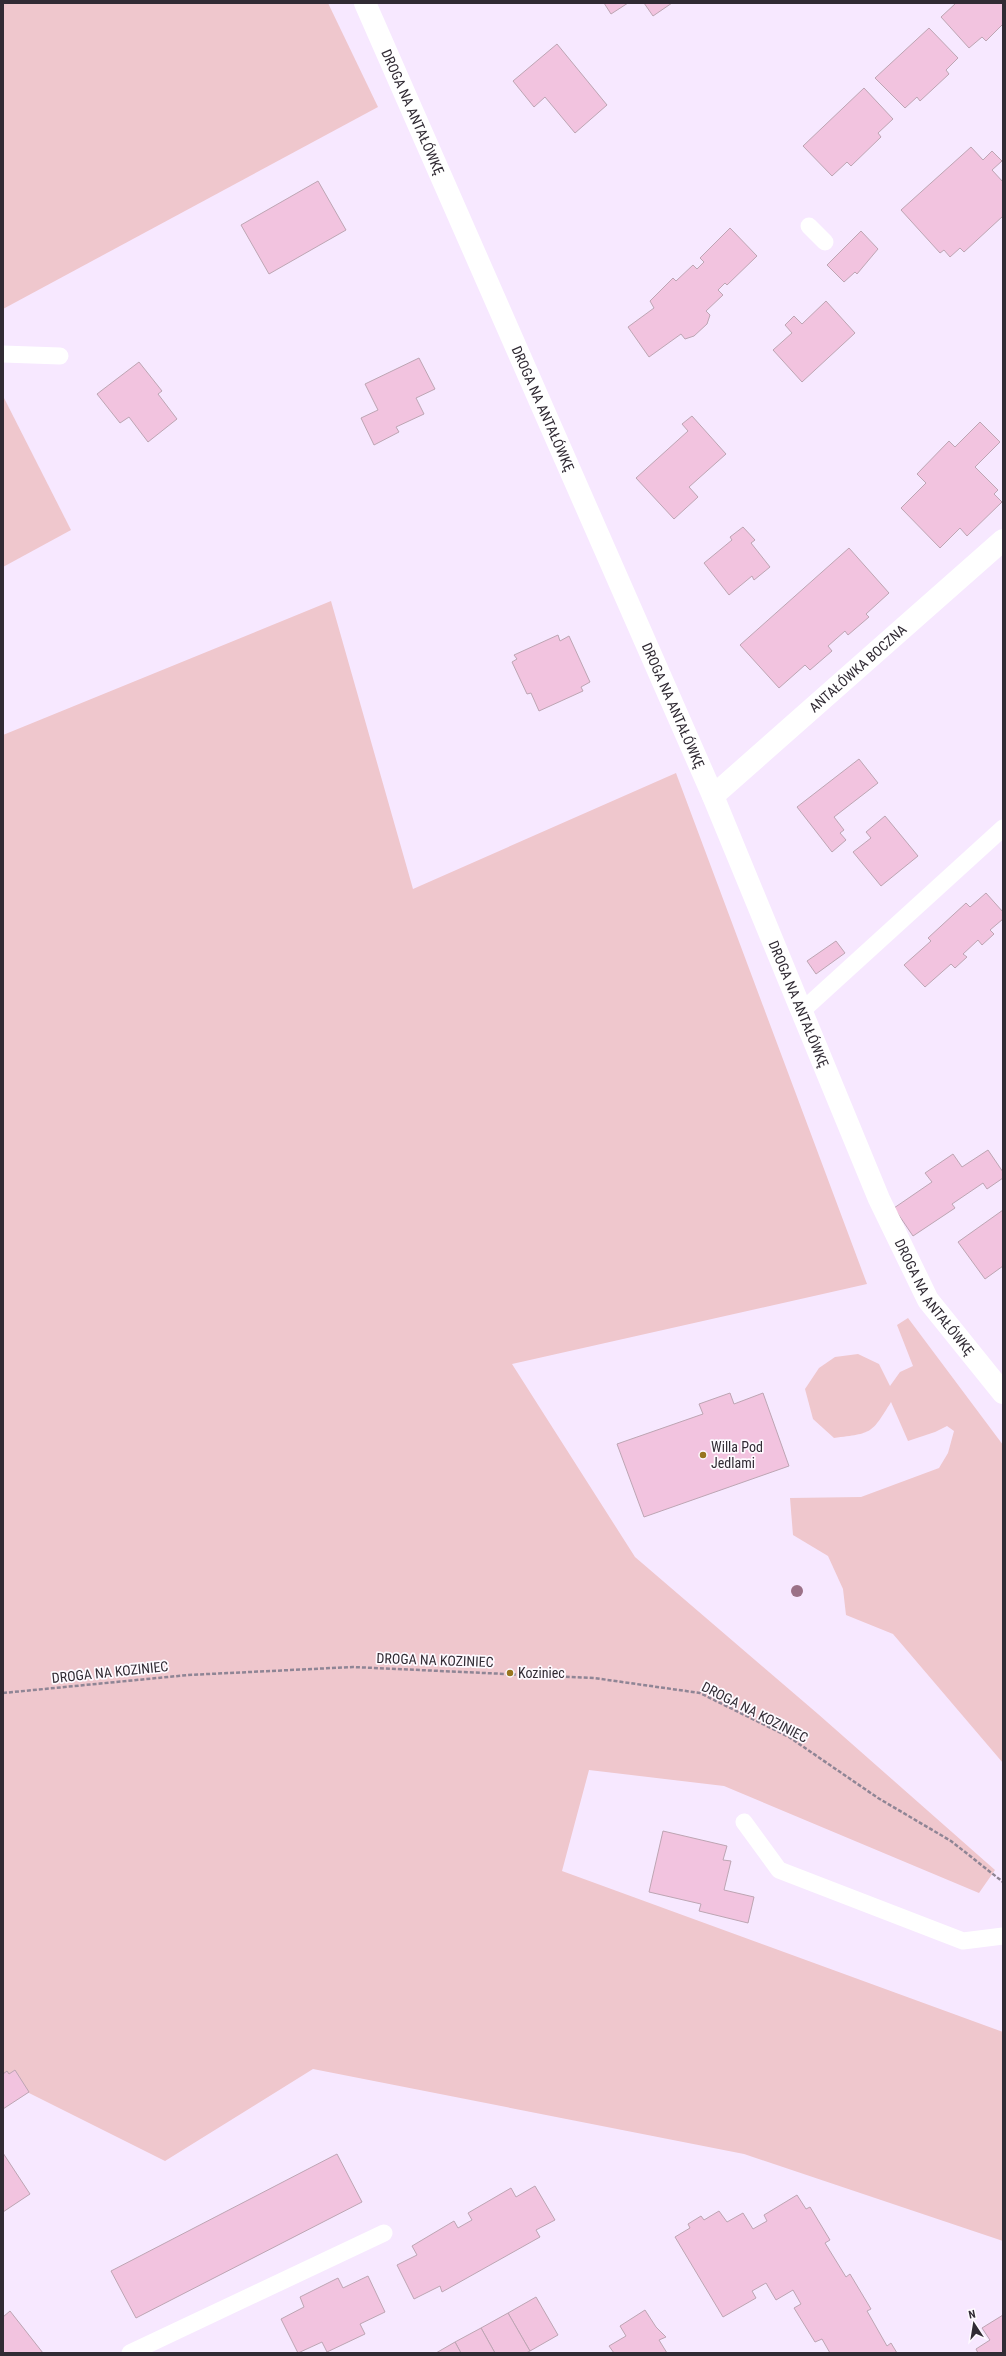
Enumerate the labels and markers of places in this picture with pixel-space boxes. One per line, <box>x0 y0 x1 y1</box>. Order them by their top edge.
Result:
place label: Willa Pod Jedlami <box>711 1439 763 1471</box>
marker: Willa Pod Jedlami <box>698 1450 708 1460</box>
place label: Koziniec <box>518 1665 565 1681</box>
marker: Koziniec <box>505 1668 515 1678</box>

